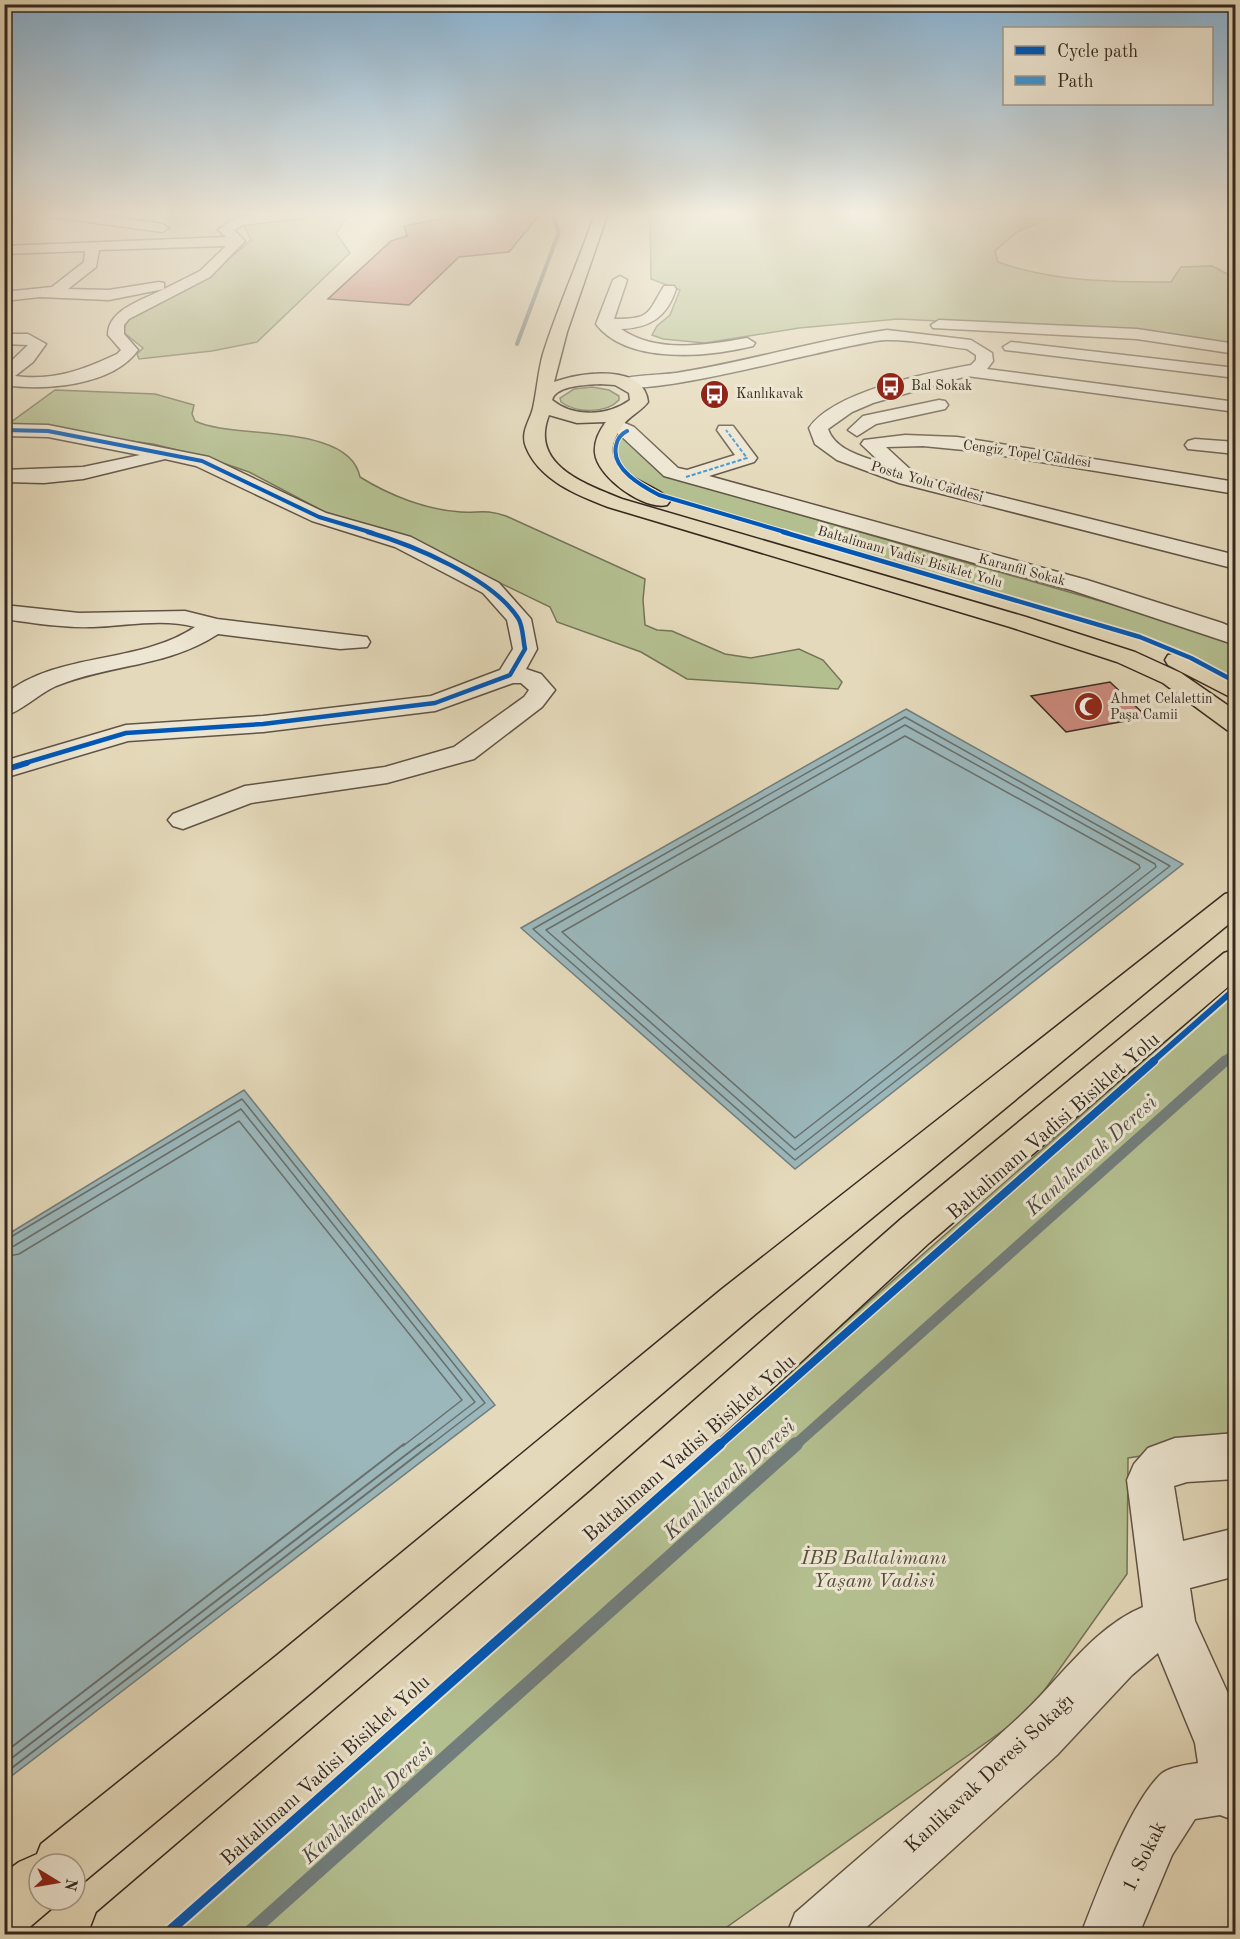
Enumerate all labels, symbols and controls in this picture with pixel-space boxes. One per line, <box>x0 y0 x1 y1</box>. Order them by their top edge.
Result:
legend <box>1003 27 1213 105</box>
text: Cycle path <box>1057 43 1138 61</box>
text: Path <box>1057 73 1094 91</box>
bus stop icon: Bal Sokak <box>874 370 906 402</box>
bus stop icon: Kanlıkavak <box>699 378 731 410</box>
place label: Bal Sokak <box>911 379 972 393</box>
place label: Kanlıkavak <box>736 387 804 401</box>
street label: Cengiz Topel Caddesi <box>962 438 1092 470</box>
street label: Posta Yolu Caddesi <box>869 459 985 505</box>
street label: Baltalimanı Vadisi Bisiklet Yolu <box>816 524 1004 590</box>
street label: Karanfil Sokak <box>977 552 1067 588</box>
mosque icon: Ahmet Celalettin Paşa Camii <box>1073 691 1105 723</box>
place label: Ahmet Celalettin Paşa Camii <box>1110 692 1213 722</box>
street label: Baltalimanı Vadisi Bisiklet Yolu <box>944 1030 1164 1224</box>
water label: Kanlıkavak Deresi <box>1022 1092 1162 1221</box>
street label: Baltalimanı Vadisi Bisiklet Yolu <box>580 1352 800 1546</box>
water label: Kanlıkavak Deresi <box>660 1416 800 1545</box>
park label: İBB Baltalimanı Yaşam Vadisi <box>800 1546 947 1592</box>
street label: Baltalimanı Vadisi Bisiklet Yolu <box>218 1672 435 1870</box>
street label: Kanlikavak Deresi Sokağı <box>902 1691 1078 1857</box>
water label: Kanlıkavak Deresi <box>298 1740 438 1869</box>
street label: 1. Sokak <box>1119 1819 1171 1895</box>
north arrow <box>27 1852 87 1912</box>
text: N <box>61 1877 79 1893</box>

